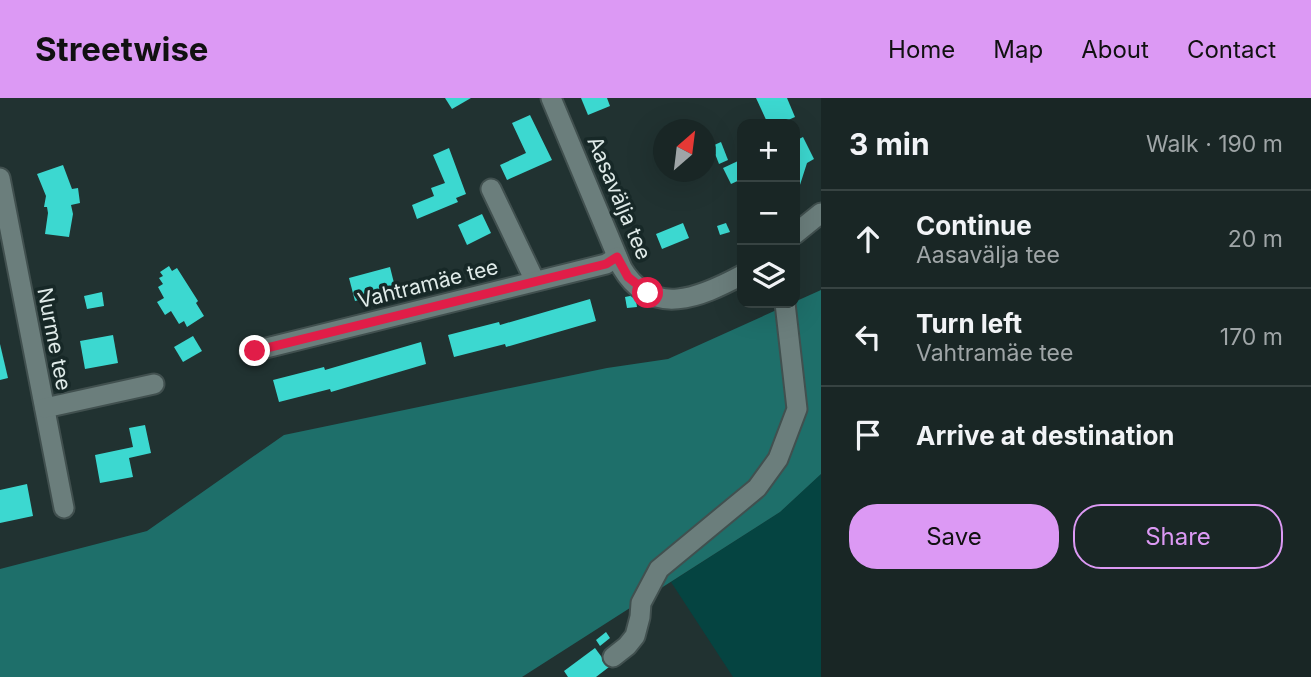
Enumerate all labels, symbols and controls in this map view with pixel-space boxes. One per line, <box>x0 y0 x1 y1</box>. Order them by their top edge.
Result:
text: Streetwise <box>35 29 209 69</box>
text: Home <box>888 35 955 64</box>
text: Map <box>993 35 1043 64</box>
text: About <box>1081 35 1149 64</box>
text: Contact <box>1187 35 1276 64</box>
north arrow <box>653 119 716 182</box>
map controls <box>737 119 800 308</box>
button: + <box>737 119 800 182</box>
text: 3 min <box>849 126 930 162</box>
text: Walk · 190 m <box>1146 130 1283 158</box>
street label: Aasavälja tee <box>582 132 657 263</box>
button: − <box>737 182 800 245</box>
text: Continue <box>916 210 1032 241</box>
icon: ahead <box>849 220 887 258</box>
text: 20 m <box>1228 225 1283 253</box>
text: Aasavälja tee <box>916 241 1060 269</box>
button: layers <box>737 245 800 308</box>
street label: Vahtramäe tee <box>355 254 501 313</box>
route start <box>632 277 663 308</box>
street label: Nurme tee <box>32 285 77 392</box>
text: Turn left <box>916 308 1022 339</box>
icon: left <box>849 318 887 356</box>
text: 170 m <box>1220 323 1283 351</box>
route end <box>239 335 270 366</box>
text: Vahtramäe tee <box>916 339 1073 367</box>
icon: arrive <box>849 416 887 454</box>
text: Arrive at destination <box>916 420 1175 451</box>
button: Save <box>849 504 1059 569</box>
button: Share <box>1073 504 1283 569</box>

